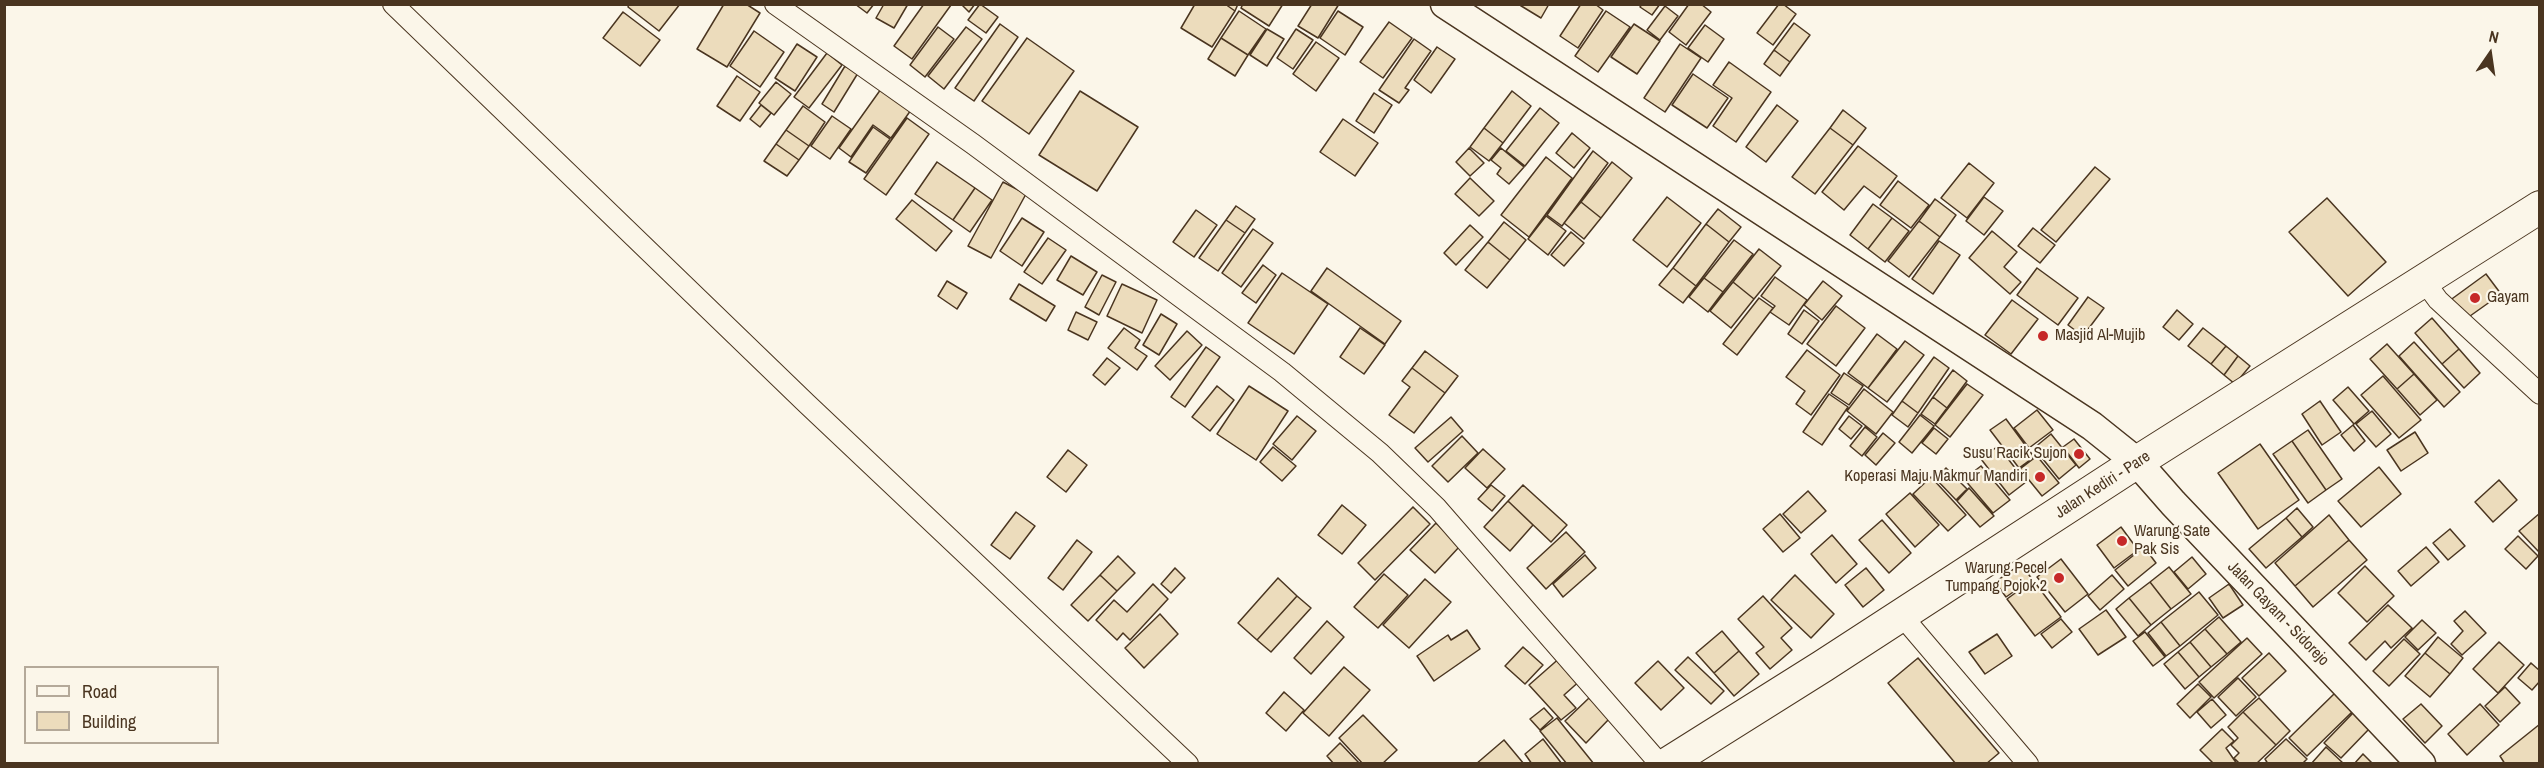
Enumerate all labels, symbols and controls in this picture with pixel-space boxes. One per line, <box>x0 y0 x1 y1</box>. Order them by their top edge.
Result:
north arrow <box>2460 24 2520 84</box>
text: N <box>2487 25 2501 48</box>
place label: Gayam <box>2487 288 2529 308</box>
marker: Gayam <box>2468 291 2482 305</box>
place label: Masjid Al-Mujib <box>2055 326 2145 346</box>
marker: Masjid Al-Mujib <box>2036 329 2050 343</box>
place label: Susu Racik Sujon <box>1963 444 2067 464</box>
street label: Jalan Kediri - Pare <box>2052 447 2154 523</box>
marker: Susu Racik Sujon <box>2072 447 2086 461</box>
place label: Koperasi Maju Makmur Mandiri <box>1844 467 2028 487</box>
marker: Koperasi Maju Makmur Mandiri <box>2033 470 2047 484</box>
place label: Warung Sate Pak Sis <box>2134 522 2210 560</box>
marker: Warung Sate Pak Sis <box>2115 534 2129 548</box>
street label: Jalan Gayam - Sidorejo <box>2223 558 2333 670</box>
place label: Warung Pecel Tumpang Pojok 2 <box>1945 559 2047 597</box>
marker: Warung Pecel Tumpang Pojok 2 <box>2052 571 2066 585</box>
legend <box>24 666 219 744</box>
text: Road <box>82 679 117 704</box>
text: Building <box>82 709 136 734</box>

